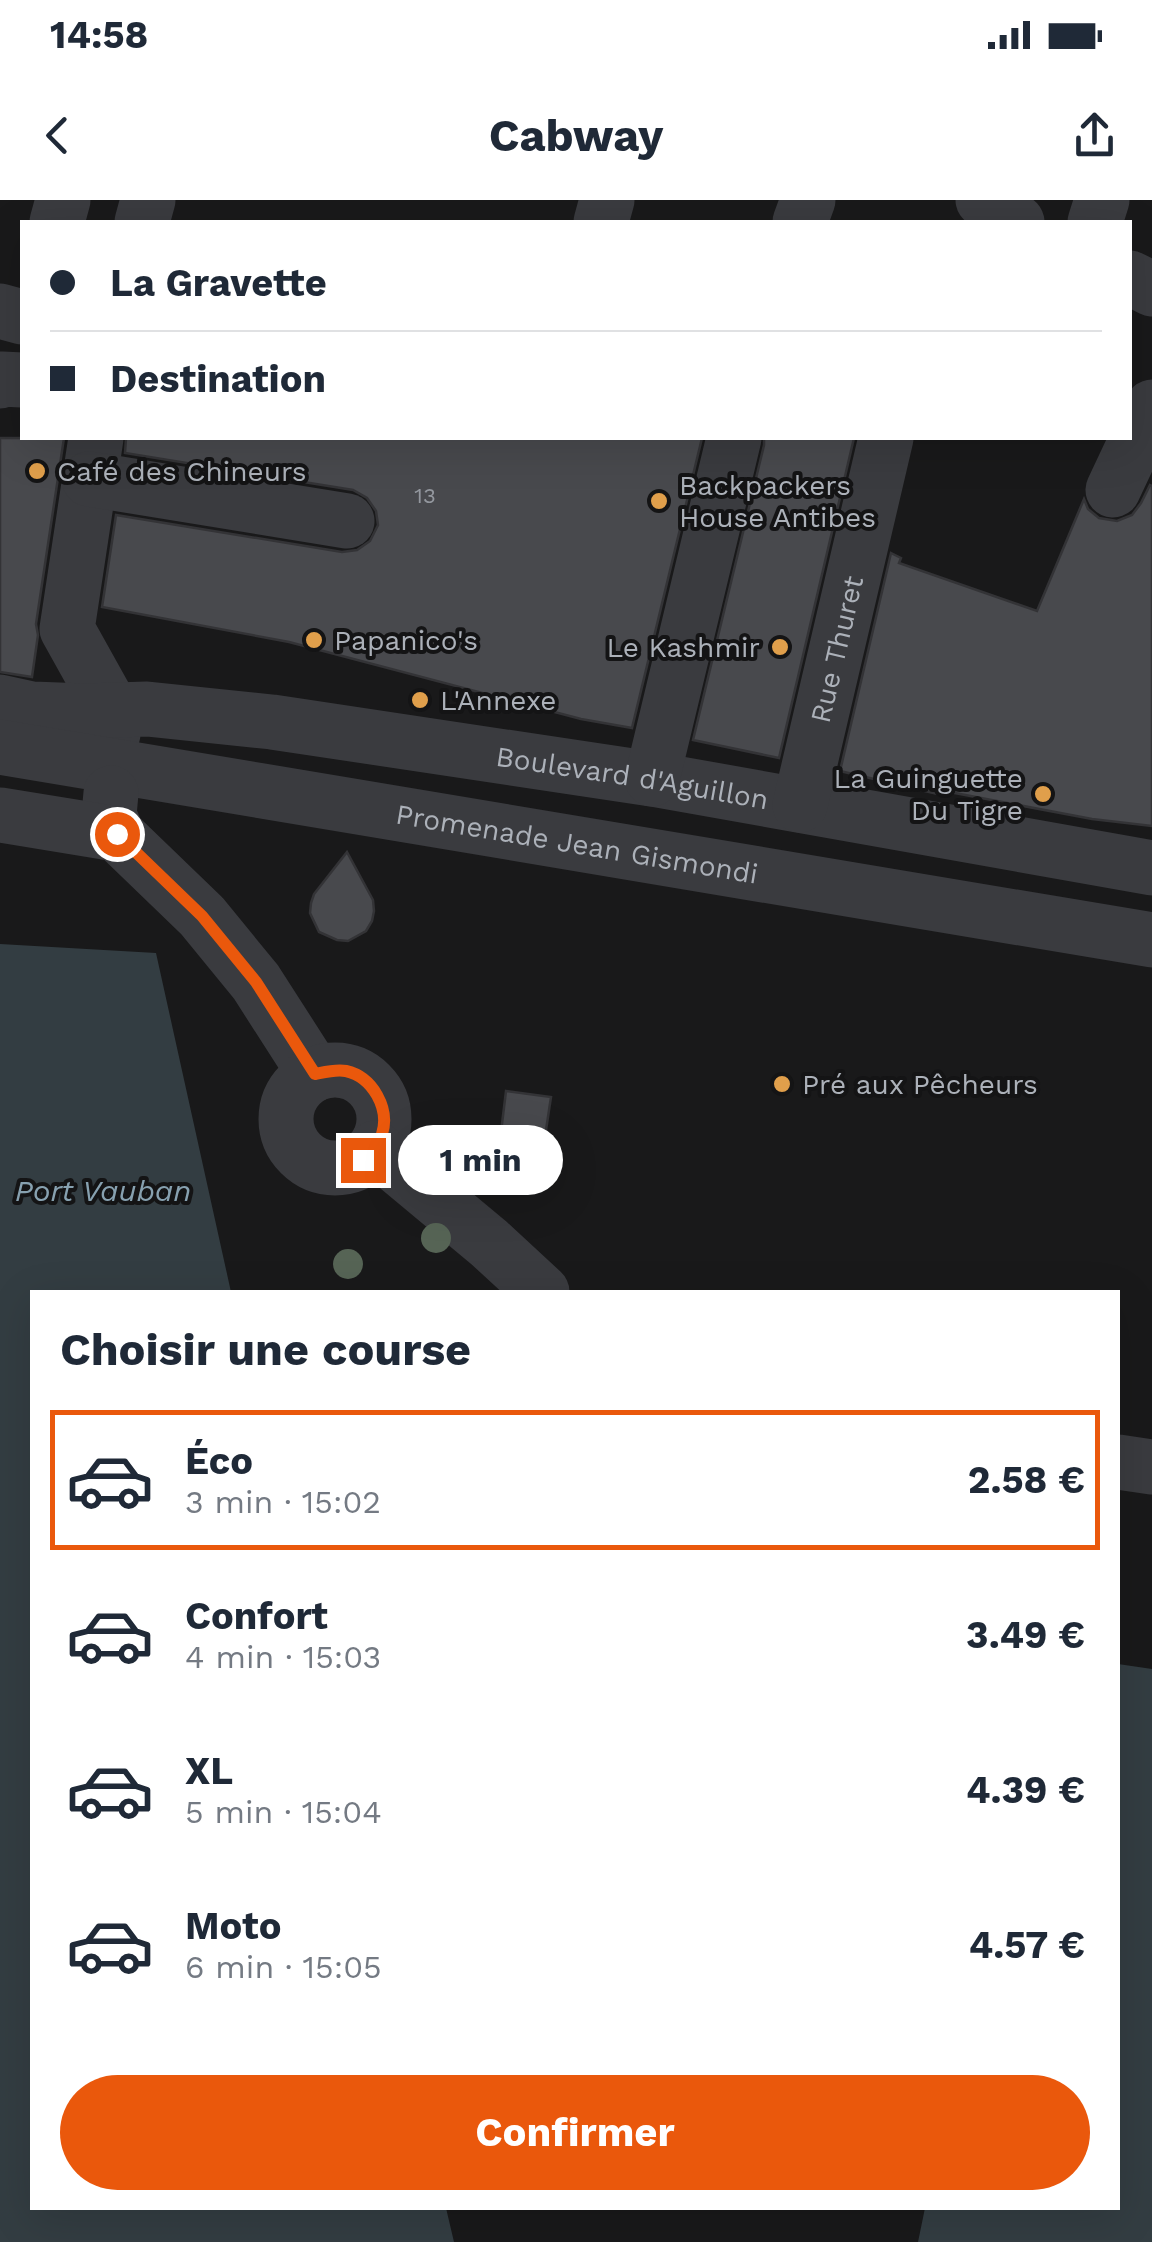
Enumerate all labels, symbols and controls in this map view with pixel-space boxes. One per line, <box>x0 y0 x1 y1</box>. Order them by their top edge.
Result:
text: 14:58 <box>50 13 148 57</box>
icon: back <box>30 108 85 163</box>
icon: share <box>1067 108 1122 163</box>
text: Cabway <box>489 109 663 162</box>
text: La Gravette <box>110 261 327 305</box>
text: Destination <box>110 357 326 401</box>
place label: Café des Chineurs <box>57 455 307 488</box>
marker: Café des Chineurs <box>26 460 48 482</box>
place label: Backpackers House Antibes <box>679 469 876 534</box>
house number: 13 <box>414 483 436 508</box>
marker: Backpackers House Antibes <box>648 490 670 512</box>
street label: Rue Thuret <box>803 572 870 726</box>
place label: Papanico's <box>334 624 478 657</box>
marker: Papanico's <box>303 629 325 651</box>
place label: Le Kashmir <box>607 631 760 664</box>
marker: Le Kashmir <box>769 636 791 658</box>
place label: L'Annexe <box>440 684 556 717</box>
marker: L'Annexe <box>409 689 431 711</box>
street label: Boulevard d'Aguillon <box>494 739 771 816</box>
place label: La Guinguette Du Tigre <box>833 762 1023 827</box>
marker: La Guinguette Du Tigre <box>1032 783 1054 805</box>
street label: Promenade Jean Gismondi <box>394 797 760 890</box>
route start <box>95 812 140 857</box>
place label: Pré aux Pêcheurs <box>802 1068 1038 1101</box>
marker: Pré aux Pêcheurs <box>771 1073 793 1095</box>
callout: 1 min <box>398 1125 563 1195</box>
route end <box>341 1138 386 1183</box>
text: 1 min <box>439 1141 522 1179</box>
water label: Port Vauban <box>15 1173 191 1208</box>
text: Choisir une course <box>60 1323 471 1376</box>
icon: car <box>65 1435 155 1525</box>
text: Éco <box>185 1439 253 1483</box>
text: 2.58 € <box>968 1458 1085 1502</box>
text: 3 min · 15:02 <box>185 1483 381 1521</box>
icon: car <box>65 1590 155 1680</box>
text: Confort <box>185 1594 328 1638</box>
text: 3.49 € <box>966 1613 1085 1657</box>
text: 4 min · 15:03 <box>185 1638 381 1676</box>
icon: car <box>65 1745 155 1835</box>
text: XL <box>185 1749 233 1793</box>
text: 4.39 € <box>966 1768 1085 1812</box>
text: 5 min · 15:04 <box>185 1793 382 1831</box>
icon: car <box>65 1900 155 1990</box>
text: Moto <box>185 1904 281 1948</box>
text: 4.57 € <box>969 1923 1085 1967</box>
text: 6 min · 15:05 <box>185 1948 382 1986</box>
button: Confirmer <box>60 2075 1090 2190</box>

